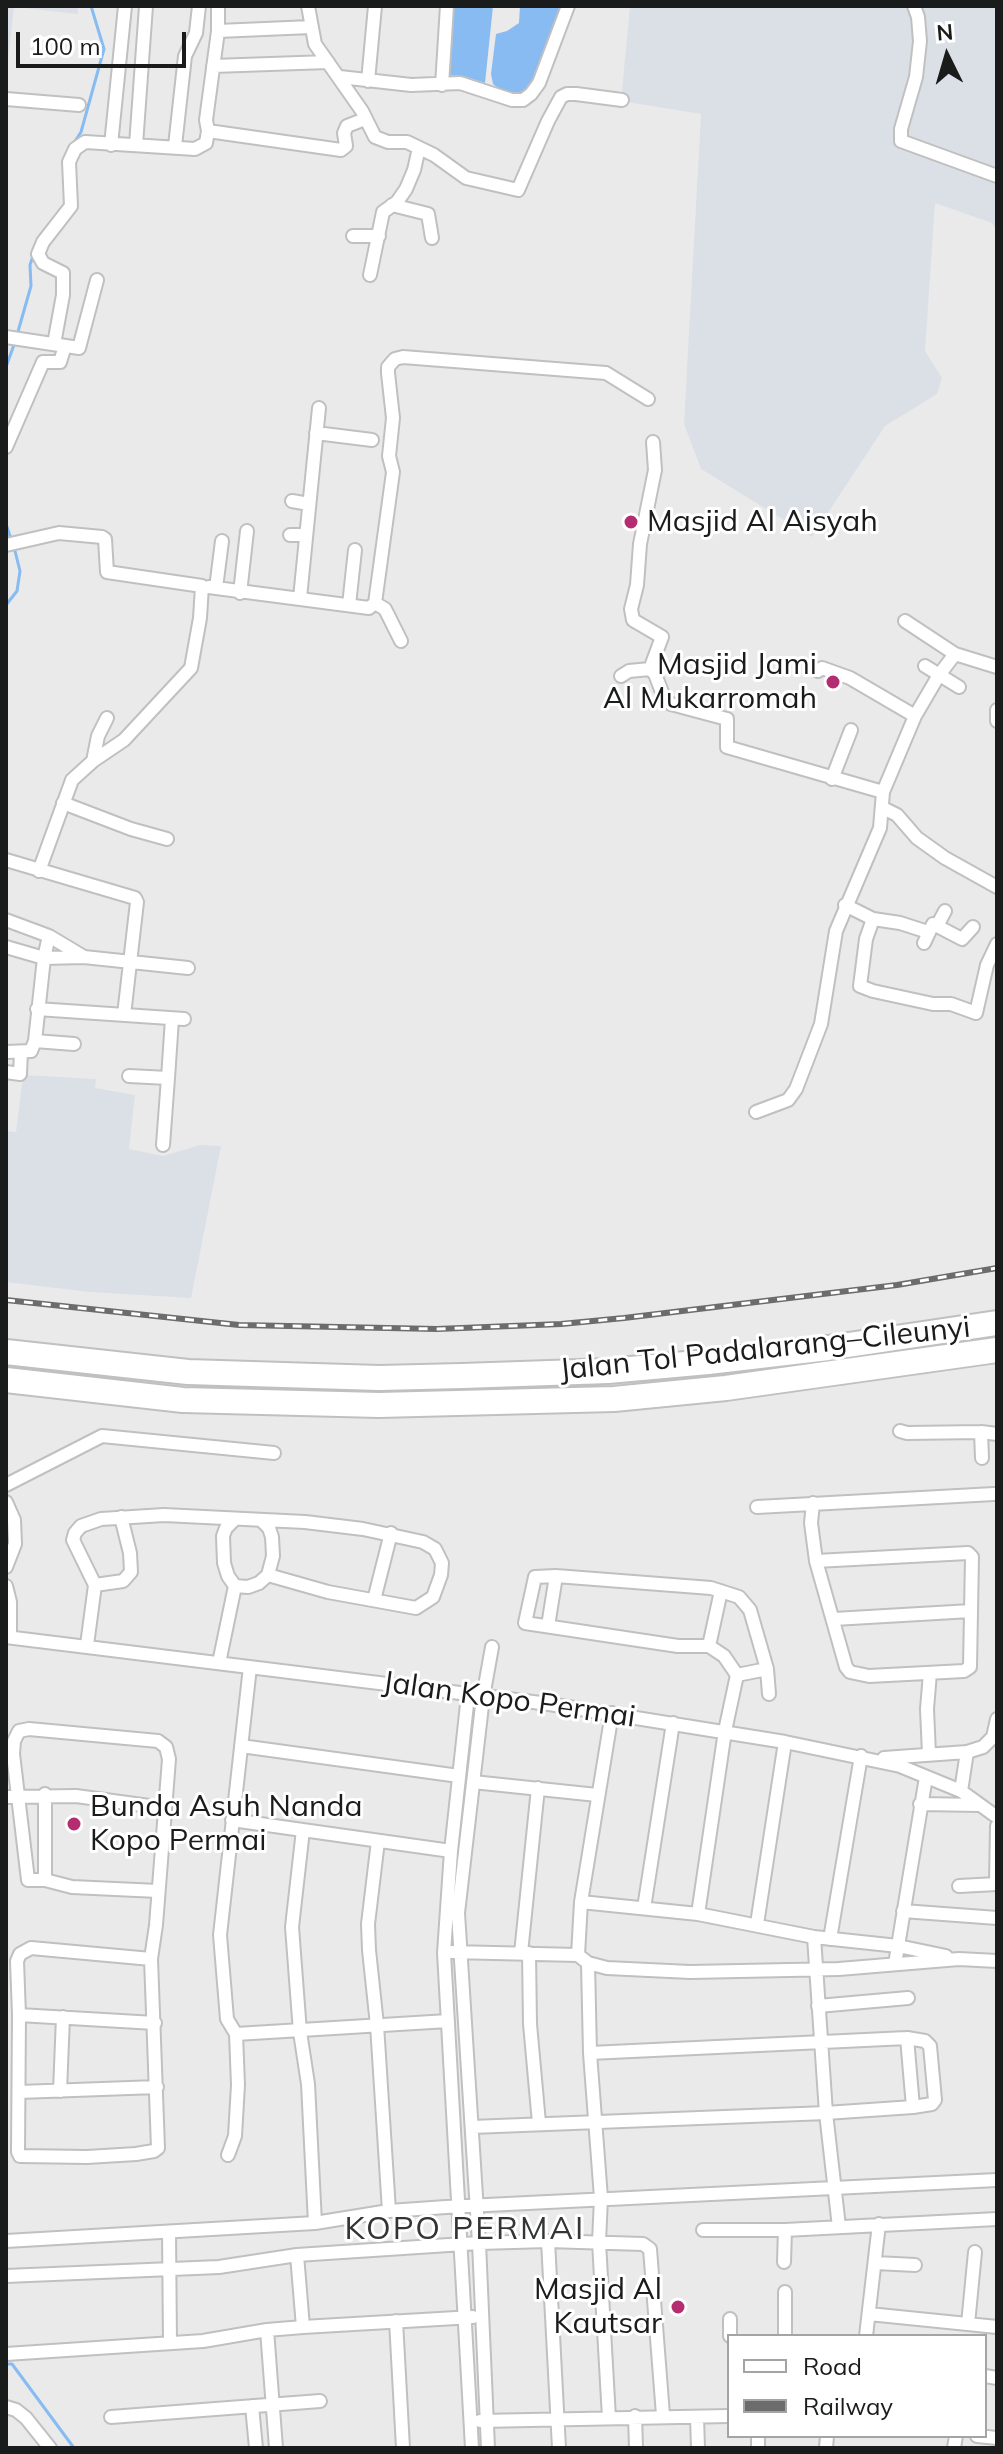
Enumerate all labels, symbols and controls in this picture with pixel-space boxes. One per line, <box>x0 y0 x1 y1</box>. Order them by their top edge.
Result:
scale bar <box>20 16 190 66</box>
north arrow <box>907 16 987 96</box>
text: N <box>935 17 954 47</box>
text: 100 m <box>30 31 101 61</box>
place label: Masjid Al Aisyah <box>647 504 878 540</box>
marker: Masjid Al Aisyah <box>622 513 640 531</box>
place label: Masjid Jami Al Mukarromah <box>603 647 817 718</box>
marker: Masjid Jami Al Mukarromah <box>824 673 842 691</box>
street label: Jalan Tol Padalarang–Cileunyi <box>558 1310 972 1388</box>
street label: Jalan Kopo Permai <box>380 1664 638 1736</box>
place label: Bunda Asuh Nanda Kopo Permai <box>90 1789 363 1860</box>
marker: Bunda Asuh Nanda Kopo Permai <box>65 1815 83 1833</box>
district label: KOPO PERMAI <box>345 2210 585 2248</box>
place label: Masjid Al Kautsar <box>534 2272 662 2342</box>
marker: Masjid Al Kautsar <box>669 2298 687 2316</box>
legend <box>727 2334 987 2438</box>
text: Road <box>803 2351 862 2381</box>
text: Railway <box>803 2391 893 2421</box>

